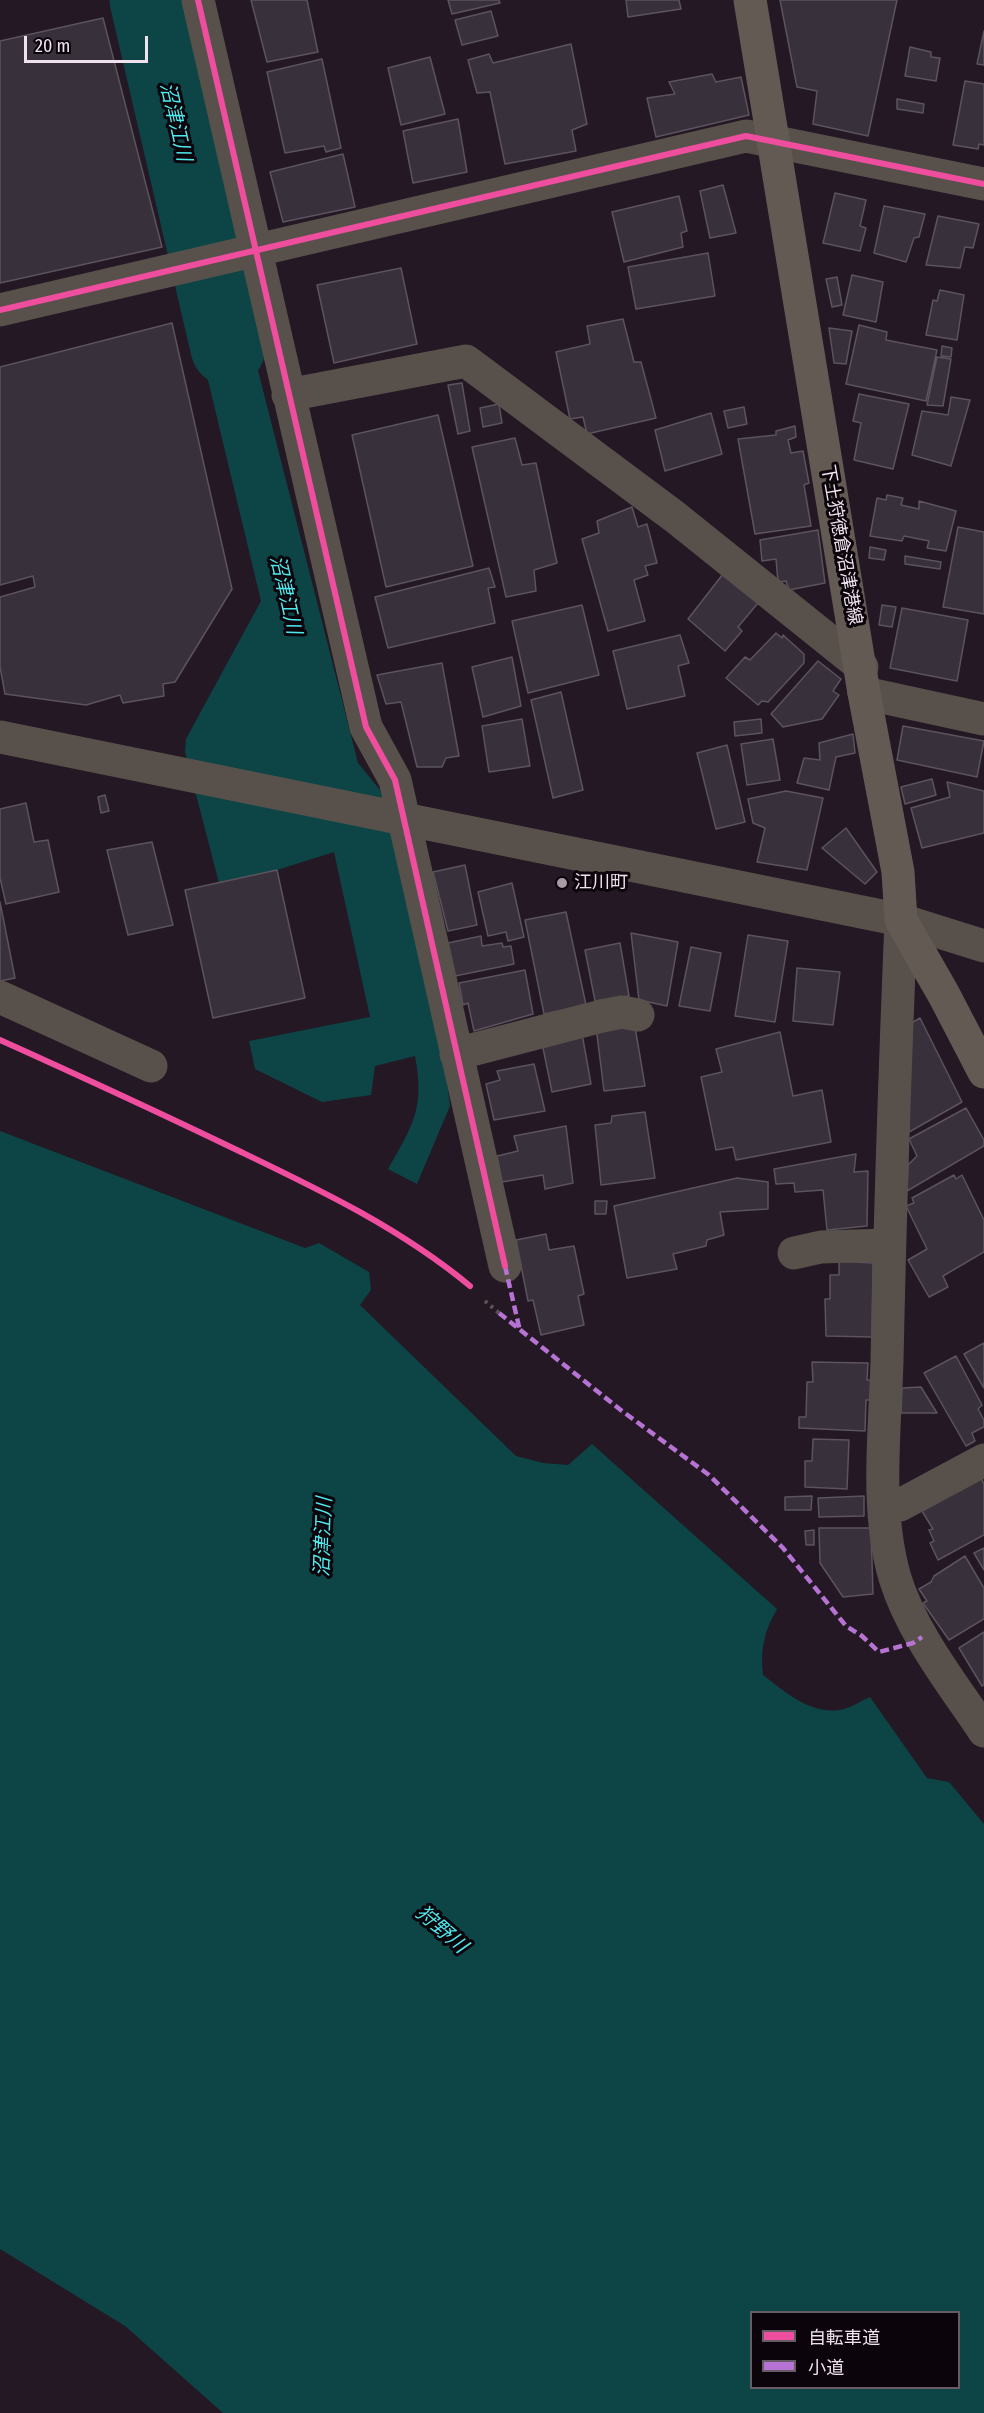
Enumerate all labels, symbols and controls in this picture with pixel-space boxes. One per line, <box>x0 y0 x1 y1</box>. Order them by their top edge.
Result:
scale bar <box>27 24 152 62</box>
text: 20 m <box>35 35 70 57</box>
water label: 沼津江川 <box>154 80 196 164</box>
street label: 下土狩徳倉沼津港線 <box>816 463 866 627</box>
water label: 沼津江川 <box>264 553 306 637</box>
place label: 江川町 <box>574 872 628 894</box>
marker: 江川町 <box>555 876 569 890</box>
water label: 沼津江川 <box>311 1497 337 1577</box>
water label: 狩野川 <box>410 1901 472 1959</box>
legend <box>750 2311 960 2389</box>
text: 自転車道 <box>808 2327 880 2349</box>
text: 小道 <box>808 2357 844 2379</box>

